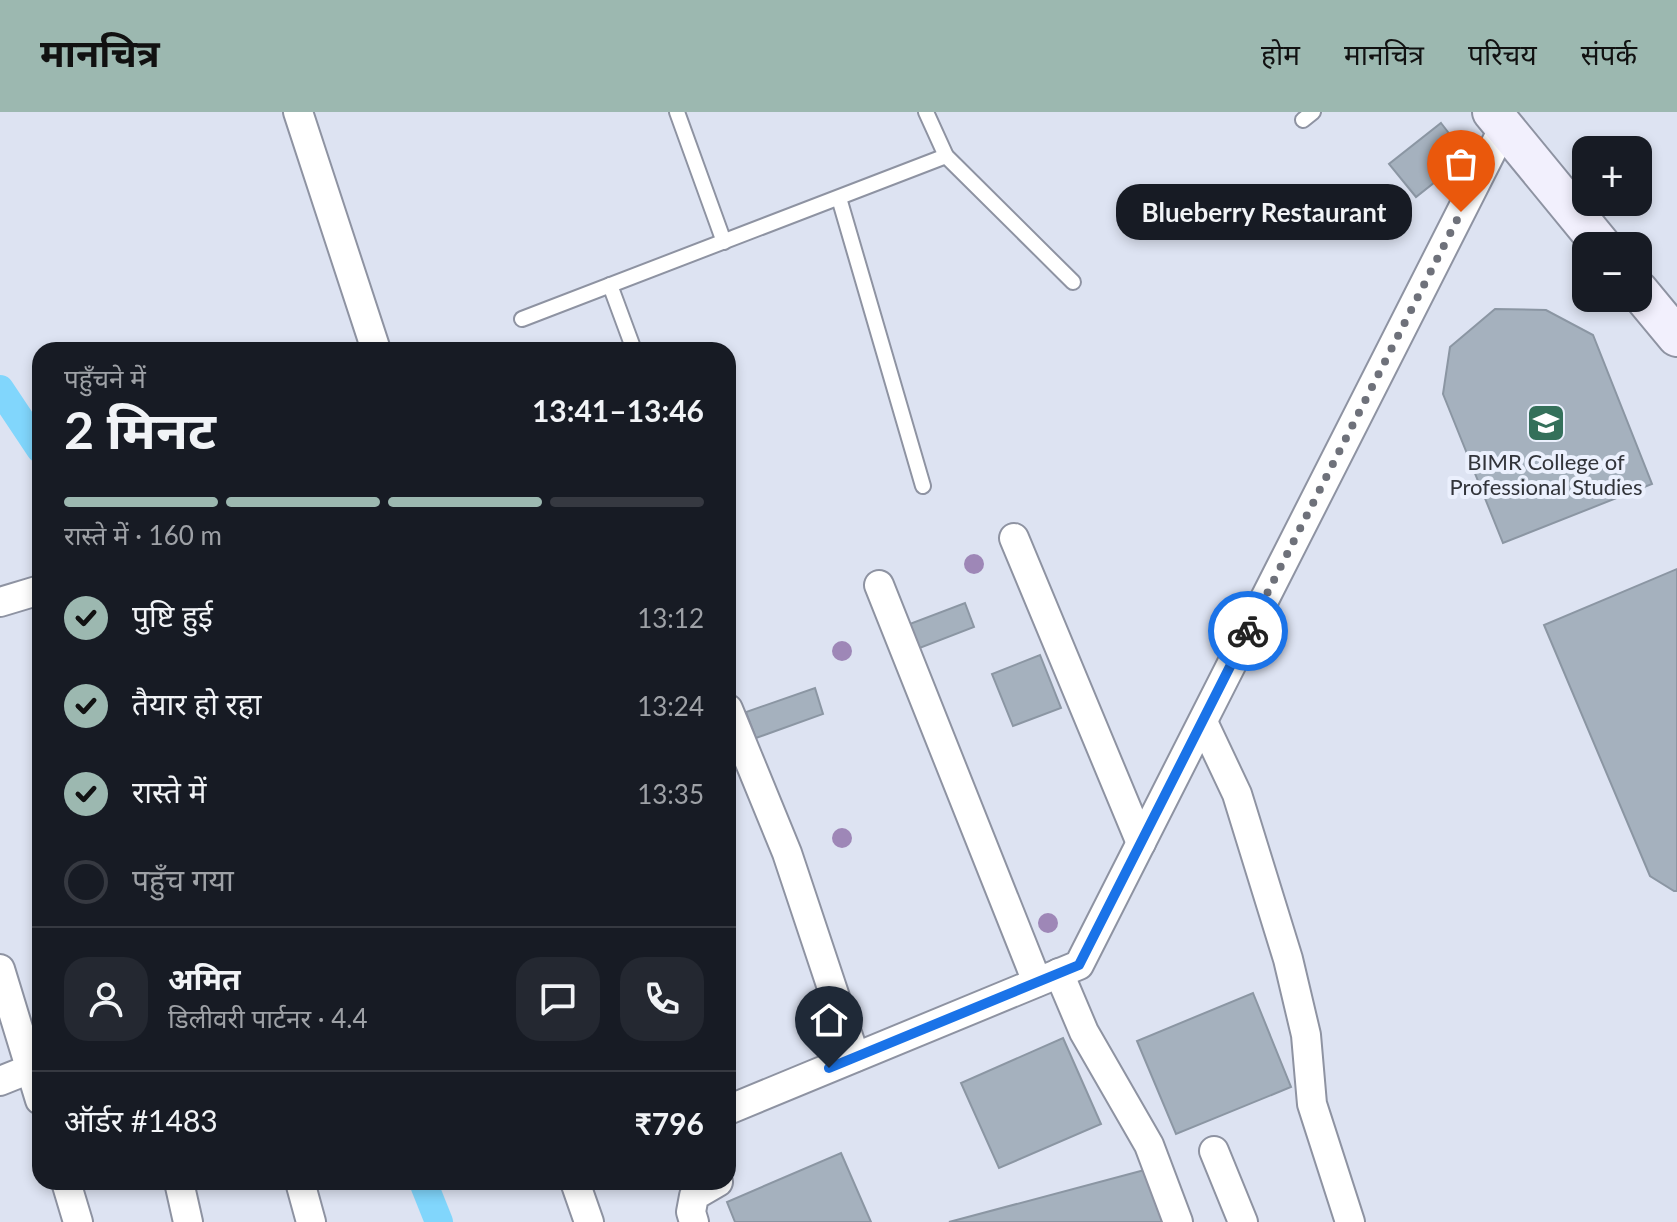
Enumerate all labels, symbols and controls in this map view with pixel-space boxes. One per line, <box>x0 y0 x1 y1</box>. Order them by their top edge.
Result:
text: मानचित्र <box>40 29 160 75</box>
text: होम <box>1261 37 1300 71</box>
text: मानचित्र <box>1344 37 1424 71</box>
text: परिचय <box>1468 37 1537 71</box>
text: संपर्क <box>1581 37 1637 71</box>
pin <box>1427 130 1495 212</box>
map controls <box>1572 136 1652 312</box>
button: + <box>1572 136 1652 216</box>
icon: bag <box>1439 142 1483 186</box>
callout: Blueberry Restaurant <box>1117 184 1413 240</box>
text: Blueberry Restaurant <box>1142 196 1386 228</box>
button: − <box>1572 232 1652 312</box>
text: पहुँचने में <box>64 362 146 394</box>
text: 13:41–13:46 <box>532 392 704 428</box>
text: 2 मिनट <box>64 398 216 460</box>
school or university icon: BIMR College of Professional Studies <box>1525 402 1567 444</box>
place label: BIMR College of Professional Studies <box>1450 448 1642 500</box>
text: रास्ते में · 160 m <box>64 519 222 551</box>
courier <box>1208 591 1288 671</box>
icon: check <box>64 596 108 640</box>
text: पुष्टि हुई <box>132 597 213 633</box>
text: 13:12 <box>637 602 704 634</box>
icon: bike <box>1226 609 1270 653</box>
icon: check <box>64 684 108 728</box>
text: तैयार हो रहा <box>132 685 262 721</box>
text: 13:24 <box>637 690 704 722</box>
icon: check <box>64 772 108 816</box>
text: रास्ते में <box>132 773 206 809</box>
text: 13:35 <box>637 778 704 810</box>
text: पहुँच गया <box>132 861 234 897</box>
button: person <box>64 957 148 1041</box>
button: chat <box>516 957 600 1041</box>
button: phone <box>620 957 704 1041</box>
text: अमित <box>168 960 241 996</box>
pin <box>795 986 863 1068</box>
icon: home <box>807 998 851 1042</box>
text: डिलीवरी पार्टनर · 4.4 <box>168 1002 368 1034</box>
text: ऑर्डर #1483 <box>64 1102 218 1138</box>
text: ₹796 <box>634 1105 704 1141</box>

